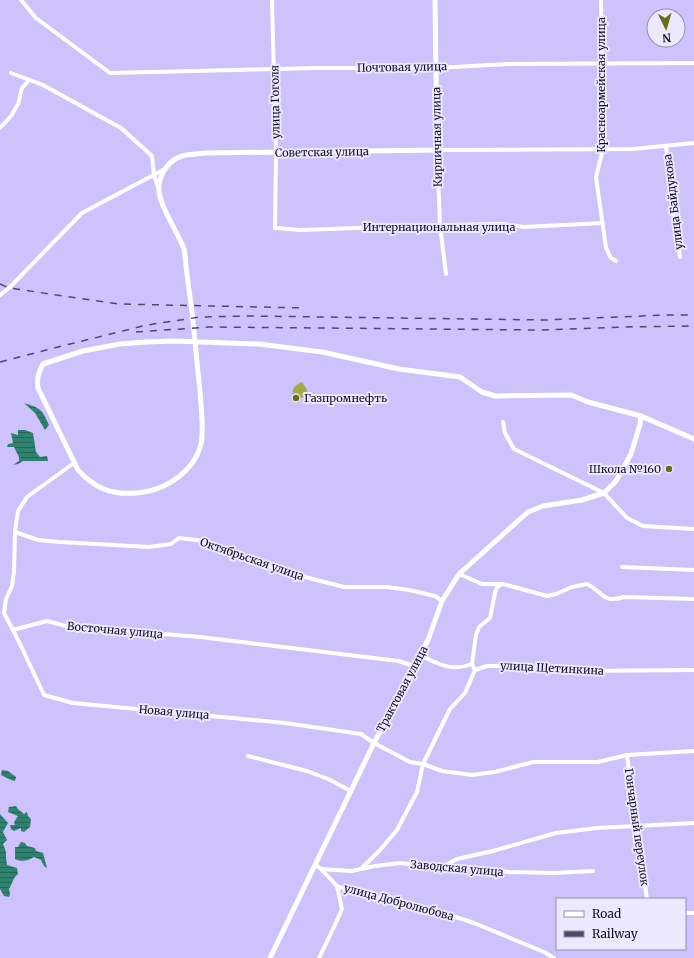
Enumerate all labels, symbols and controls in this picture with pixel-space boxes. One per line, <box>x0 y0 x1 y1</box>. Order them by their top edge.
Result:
north arrow <box>646 8 686 48</box>
street label: Красноармейская улица <box>594 17 608 153</box>
text: N <box>662 31 672 45</box>
street label: Почтовая улица <box>357 59 447 75</box>
street label: улица Гоголя <box>267 64 283 139</box>
street label: Кирпичная улица <box>429 87 445 187</box>
street label: Советская улица <box>275 144 369 160</box>
street label: улица Байдукова <box>660 153 686 251</box>
street label: Интернациональная улица <box>363 220 515 234</box>
place label: Газпромнефть <box>304 391 387 405</box>
marker: Газпромнефть <box>291 393 301 403</box>
place label: Школа №160 <box>589 462 661 476</box>
marker: Школа №160 <box>664 464 674 474</box>
street label: Октябрьская улица <box>198 535 306 583</box>
street label: Восточная улица <box>66 619 164 641</box>
street label: Трактовая улица <box>373 643 431 735</box>
street label: улица Щетинкина <box>500 658 604 678</box>
street label: Новая улица <box>138 702 210 722</box>
street label: Гончарный переулок <box>622 767 652 887</box>
street label: Заводская улица <box>410 857 504 879</box>
street label: улица Добролюбова <box>343 881 456 923</box>
legend <box>556 898 686 950</box>
text: Road <box>592 906 621 921</box>
text: Railway <box>592 926 638 941</box>

